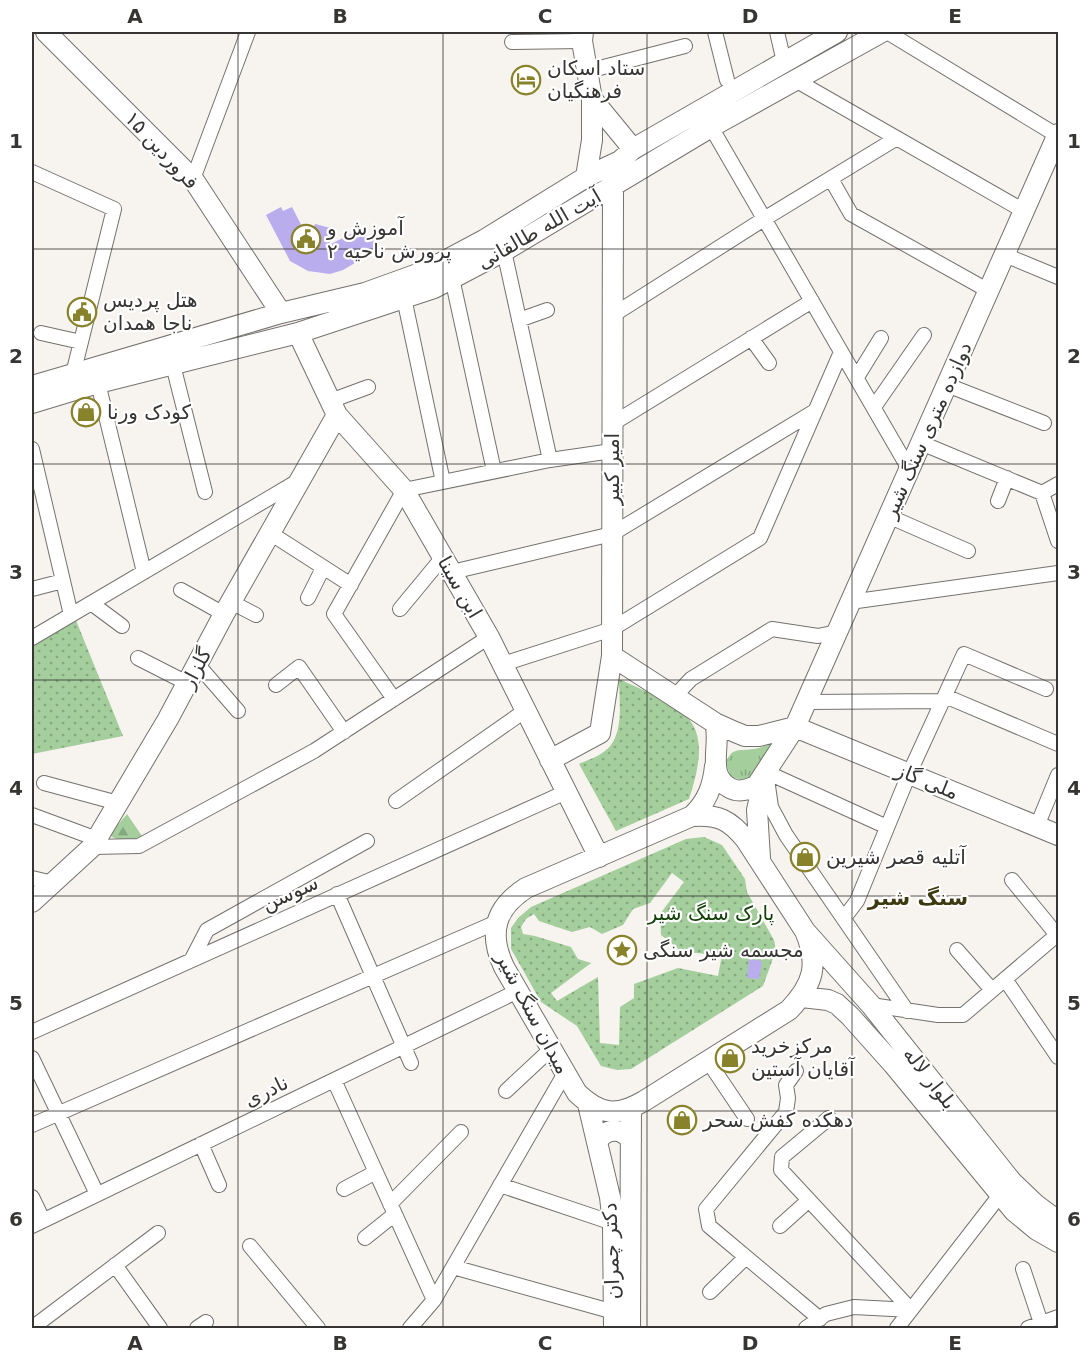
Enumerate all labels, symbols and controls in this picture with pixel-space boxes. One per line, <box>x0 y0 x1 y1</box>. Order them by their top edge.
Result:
text: A <box>127 4 143 28</box>
text: B <box>332 4 348 28</box>
text: C <box>538 4 552 28</box>
text: D <box>742 4 758 28</box>
text: E <box>948 4 962 28</box>
place label: ستاد اسکان فرهنگیان <box>547 56 645 103</box>
hotel icon: ستاد اسکان فرهنگیان <box>510 64 542 96</box>
street label: ۱۵ فروردین <box>120 106 204 194</box>
text: 1 <box>9 129 23 153</box>
text: 1 <box>1067 129 1081 153</box>
street label: آیت الله طالقانی <box>472 182 606 274</box>
place label: آموزش و پرورش ناحیه ۲ <box>326 215 452 264</box>
public building icon: آموزش و پرورش ناحیه ۲ <box>290 223 322 255</box>
place label: هتل پردیس ناجا همدان <box>103 288 198 335</box>
public building icon: هتل پردیس ناجا همدان <box>66 296 98 328</box>
street label: دوازده متری سنگ شیر <box>877 338 977 523</box>
text: 2 <box>9 344 23 368</box>
text: 2 <box>1067 344 1081 368</box>
shop icon: کودک ورنا <box>70 396 102 428</box>
place label: کودک ورنا <box>107 400 191 424</box>
street label: امیر کبیر <box>600 433 624 506</box>
street label: ابن سینا <box>433 552 487 622</box>
text: 3 <box>9 560 23 584</box>
text: 3 <box>1067 560 1081 584</box>
street label: گلزار <box>175 643 217 693</box>
street label: ملی گاز <box>891 757 962 804</box>
text: 4 <box>9 776 23 800</box>
text: 4 <box>1067 776 1081 800</box>
shop icon: آتلیه قصر شیرین <box>789 841 821 873</box>
place label: آتلیه قصر شیرین <box>826 844 967 869</box>
street label: سوسن <box>258 870 322 916</box>
district label: سنگ شیر <box>867 885 968 910</box>
park label: پارک سنگ شیر <box>647 901 774 926</box>
place icon: مجسمه شیر سنگی <box>606 934 638 966</box>
place label: مجسمه شیر سنگی <box>643 938 804 962</box>
street label: میدان سنگ شیر <box>490 947 575 1078</box>
text: 5 <box>9 991 23 1015</box>
text: 5 <box>1067 991 1081 1015</box>
place label: مرکزخرید آقایان آستین <box>751 1034 856 1081</box>
shop icon: مرکزخرید آقایان آستین <box>714 1042 746 1074</box>
street label: بلوار لاله <box>898 1042 962 1114</box>
street label: نادری <box>240 1070 292 1112</box>
shop icon: دهکده کفش سحر <box>666 1104 698 1136</box>
place label: دهکده کفش سحر <box>702 1108 853 1132</box>
street label: دکتر چمران <box>597 1202 625 1300</box>
text: 6 <box>9 1207 23 1231</box>
text: 6 <box>1067 1207 1081 1231</box>
text: A <box>127 1331 143 1355</box>
text: B <box>332 1331 348 1355</box>
text: C <box>538 1331 552 1355</box>
text: D <box>742 1331 758 1355</box>
text: E <box>948 1331 962 1355</box>

